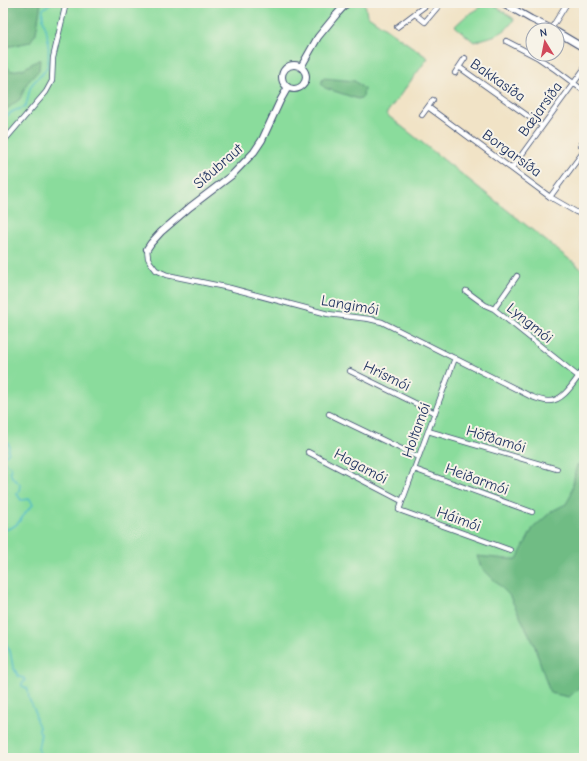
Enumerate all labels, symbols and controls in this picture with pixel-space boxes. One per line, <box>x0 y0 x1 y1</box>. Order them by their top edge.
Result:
north arrow <box>525 22 565 62</box>
text: N <box>539 26 548 40</box>
street label: Bakkasíða <box>467 54 529 106</box>
street label: Bæjarsíða <box>514 78 566 140</box>
street label: Borgarsíða <box>479 125 545 181</box>
street label: Síðubraut <box>190 139 247 192</box>
street label: Langimói <box>320 291 380 319</box>
street label: Lyngmói <box>503 299 557 347</box>
street label: Hrísmói <box>360 357 414 395</box>
street label: Holtamói <box>398 400 434 460</box>
street label: Höfðamói <box>464 421 528 457</box>
street label: Hagamói <box>331 444 391 488</box>
street label: Heiðarmói <box>443 459 511 499</box>
street label: Háimói <box>434 503 484 535</box>

